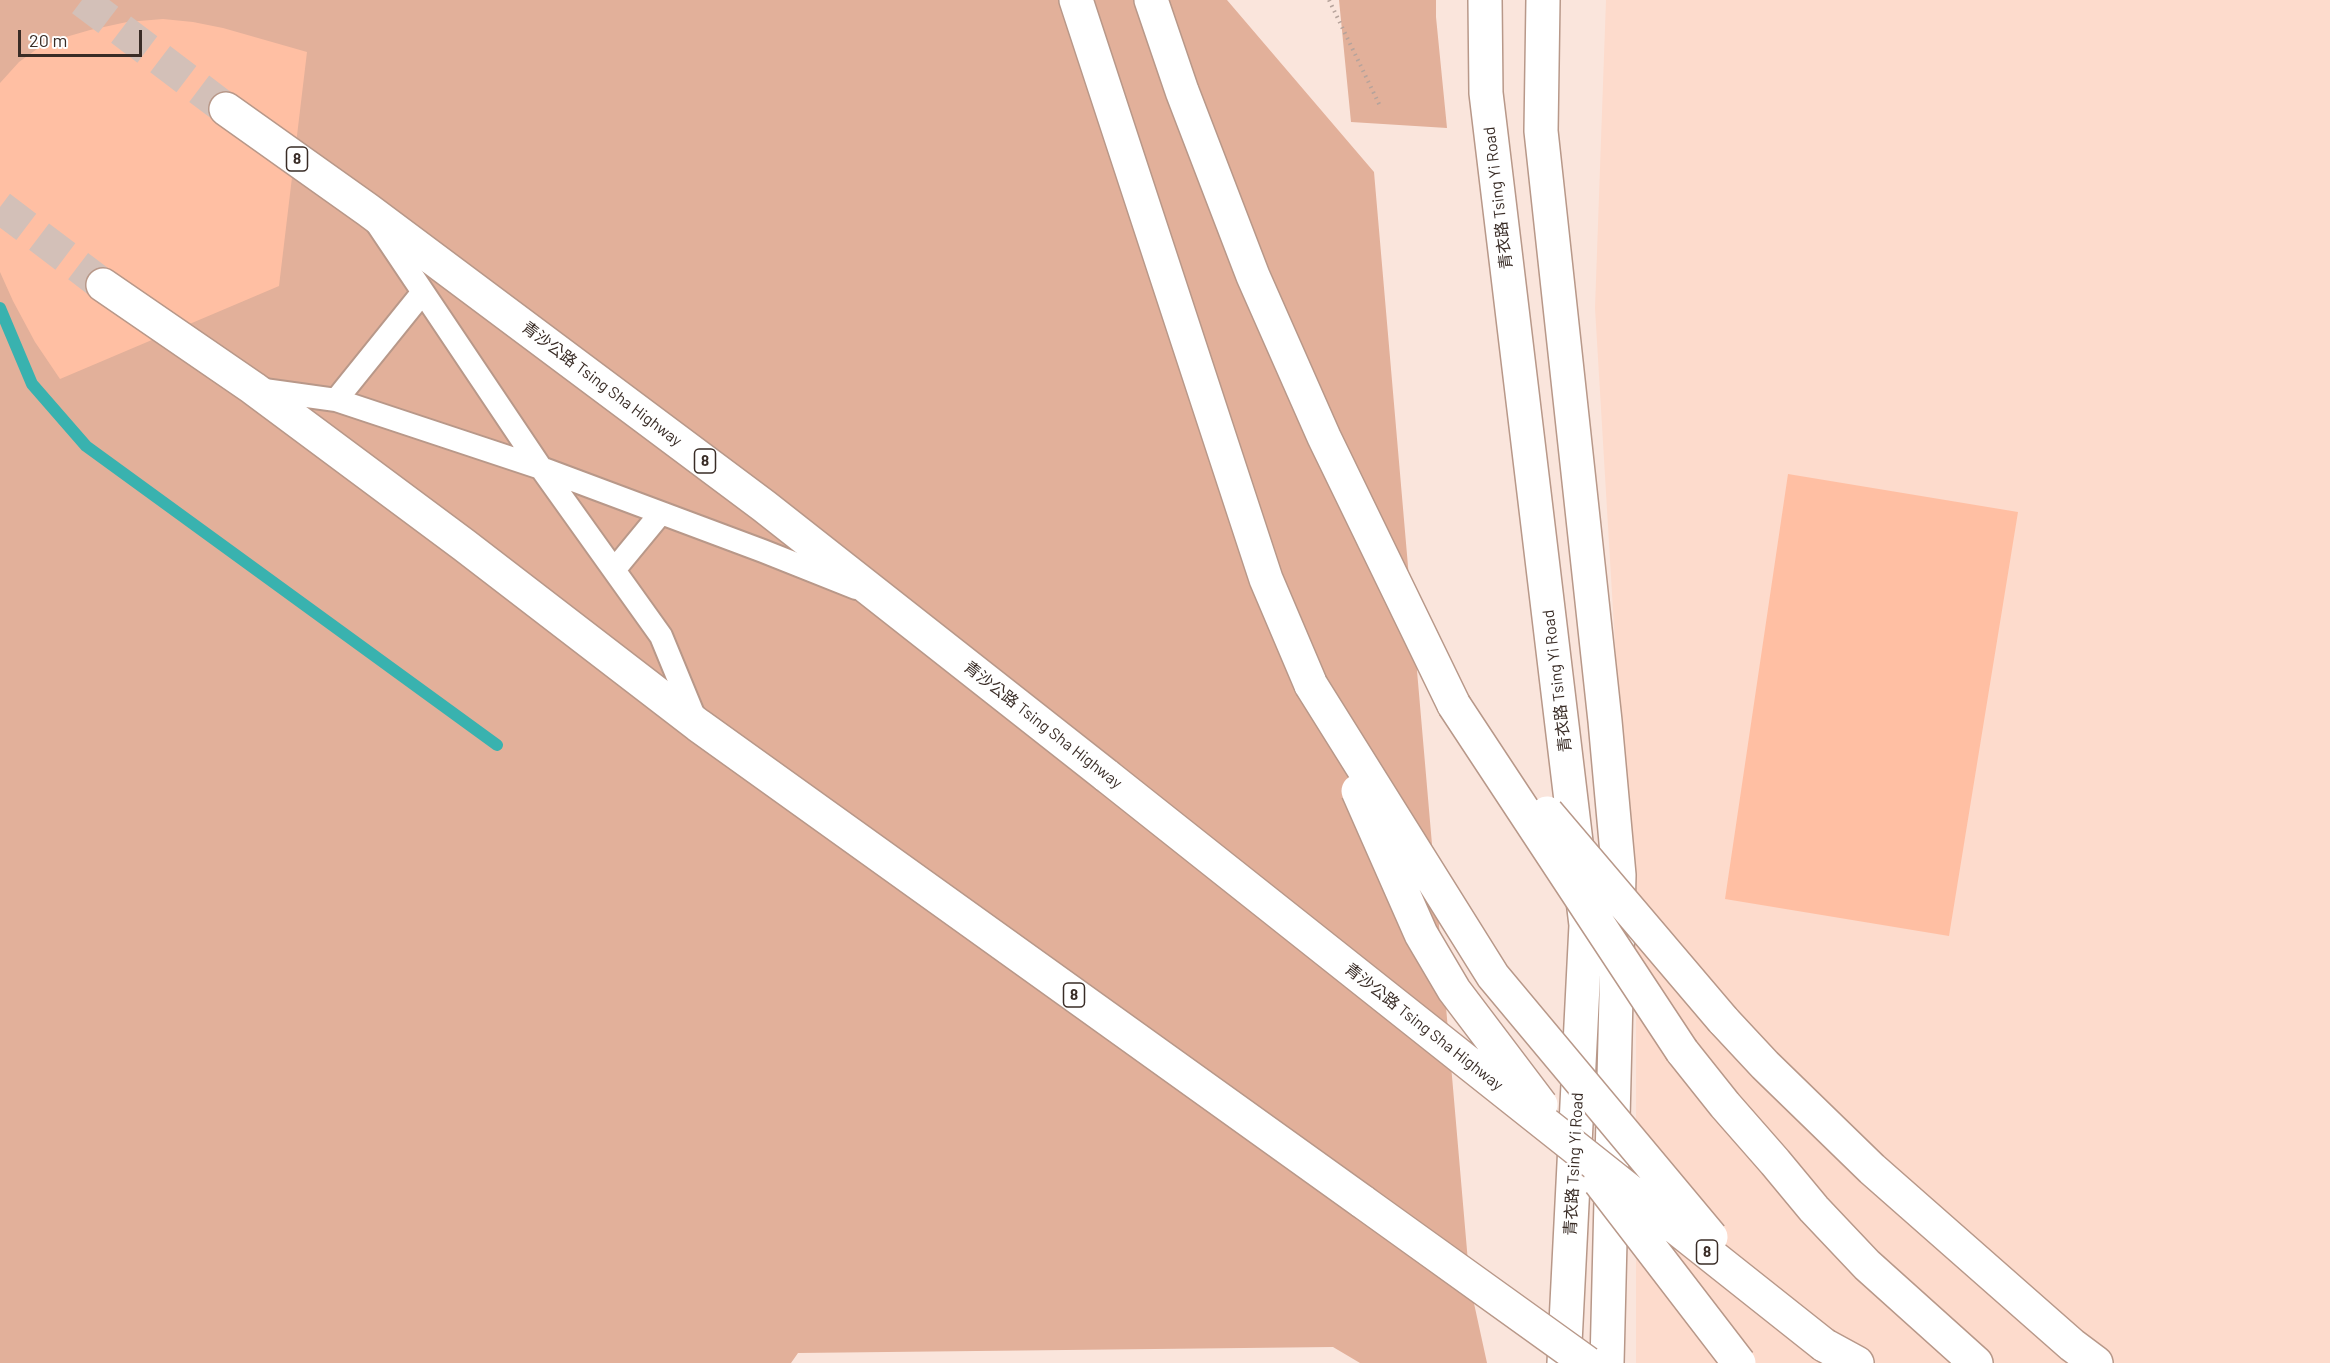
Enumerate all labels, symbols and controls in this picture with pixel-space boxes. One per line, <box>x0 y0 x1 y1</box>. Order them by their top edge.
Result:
scale bar <box>21 18 146 56</box>
text: 20 m <box>29 29 67 51</box>
street label: 青衣路 Tsing Yi Road <box>1480 126 1516 270</box>
road number: 8 <box>286 147 308 171</box>
street label: 青沙公路 Tsing Sha Highway <box>518 318 686 450</box>
road number: 8 <box>694 449 716 473</box>
street label: 青衣路 Tsing Yi Road <box>1539 609 1575 753</box>
street label: 青沙公路 Tsing Sha Highway <box>960 657 1126 793</box>
street label: 青沙公路 Tsing Sha Highway <box>1341 959 1507 1095</box>
road number: 8 <box>1064 983 1084 1007</box>
street label: 青衣路 Tsing Yi Road <box>1561 1092 1587 1236</box>
road number: 8 <box>1696 1240 1718 1264</box>

